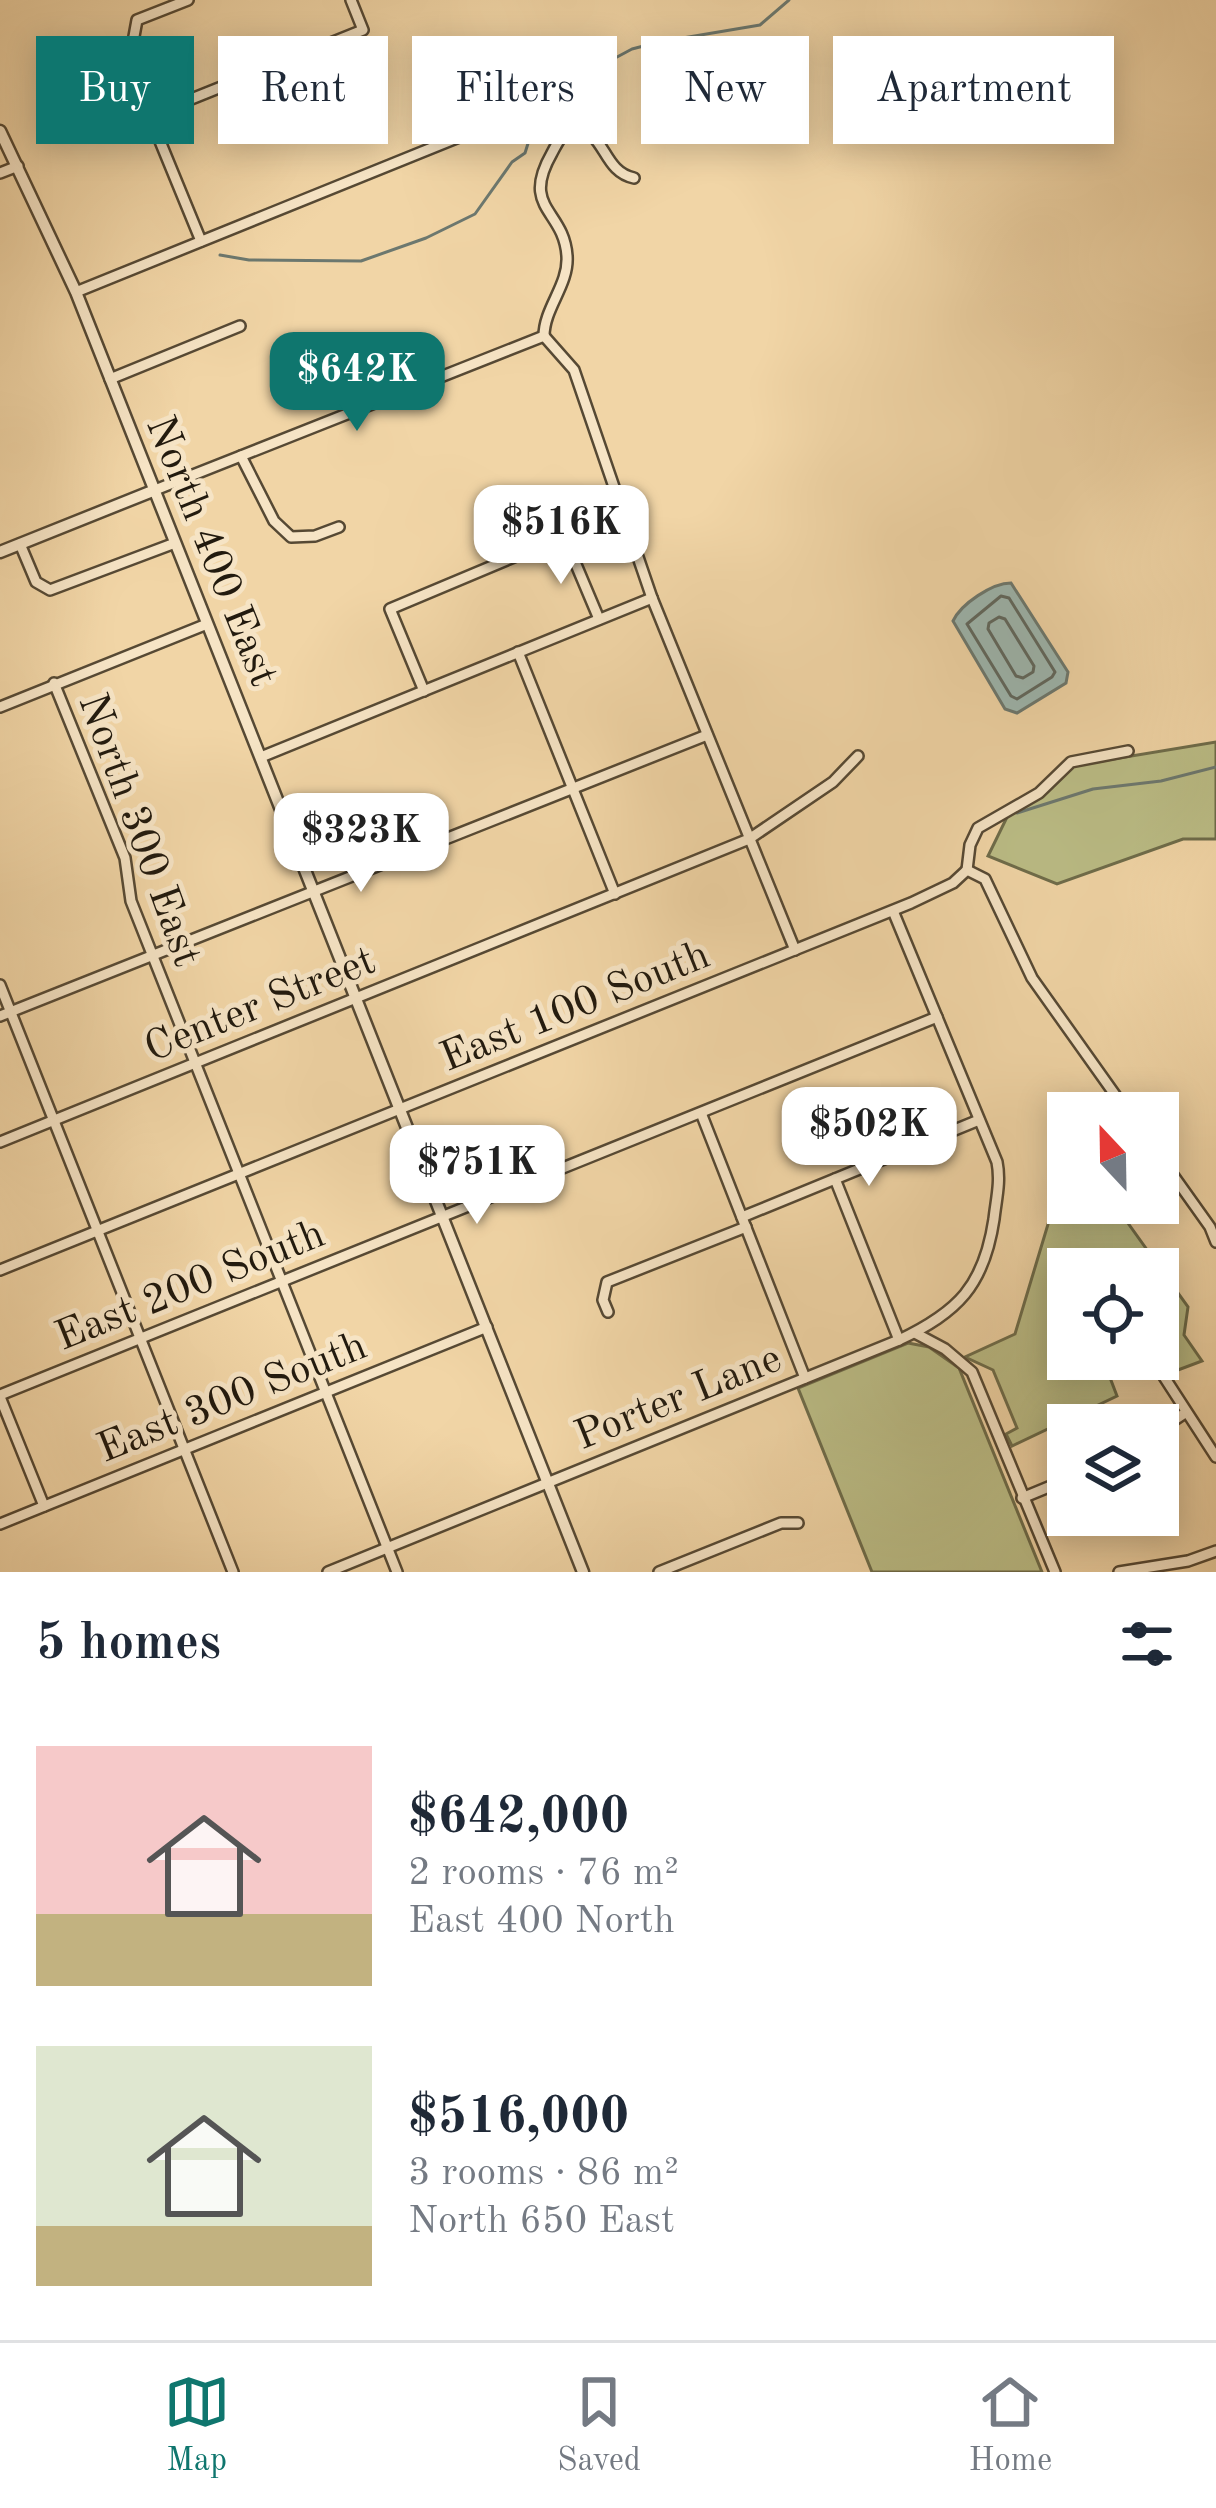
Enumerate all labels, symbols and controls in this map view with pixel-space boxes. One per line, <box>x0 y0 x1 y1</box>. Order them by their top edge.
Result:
chip: Buy <box>36 36 194 144</box>
chip: Rent <box>218 36 388 144</box>
chip: Filters <box>412 36 617 144</box>
chip: New <box>641 36 809 144</box>
chip: Apartment <box>833 36 1114 144</box>
pin: $642K <box>273 332 441 434</box>
text: $642K <box>297 351 417 390</box>
street label: North 400 East <box>137 410 284 693</box>
pin: $516K <box>477 485 645 587</box>
text: $516K <box>501 504 621 543</box>
street label: North 300 East <box>69 688 207 972</box>
pin: $323K <box>277 793 445 895</box>
text: $323K <box>301 812 421 851</box>
street label: East 100 South <box>435 935 716 1081</box>
street label: Center Street <box>139 940 382 1071</box>
pin: $502K <box>785 1087 953 1189</box>
north arrow <box>1047 1092 1179 1224</box>
map controls <box>1047 1092 1179 1536</box>
text: $502K <box>809 1106 929 1145</box>
pin: $751K <box>393 1125 561 1227</box>
text: $751K <box>417 1144 537 1183</box>
street label: East 200 South <box>50 1214 331 1360</box>
button: locate <box>1047 1248 1179 1380</box>
street label: East 300 South <box>92 1326 373 1472</box>
street label: Porter Lane <box>569 1338 788 1459</box>
button: layers <box>1047 1404 1179 1536</box>
icon: filters <box>1114 1611 1180 1677</box>
text: 5 homes <box>36 1619 221 1670</box>
text: $642,000 <box>408 1793 629 1844</box>
icon: home <box>132 1794 276 1938</box>
text: 2 rooms · 76 m² <box>408 1854 679 1893</box>
text: East 400 North <box>408 1902 675 1941</box>
text: $516,000 <box>408 2093 629 2144</box>
icon: home <box>132 2094 276 2238</box>
text: 3 rooms · 86 m² <box>408 2154 679 2193</box>
text: North 650 East <box>408 2202 675 2241</box>
tab: Map <box>164 2369 230 2482</box>
tab: Saved <box>557 2369 641 2482</box>
tab: Home <box>969 2369 1052 2482</box>

